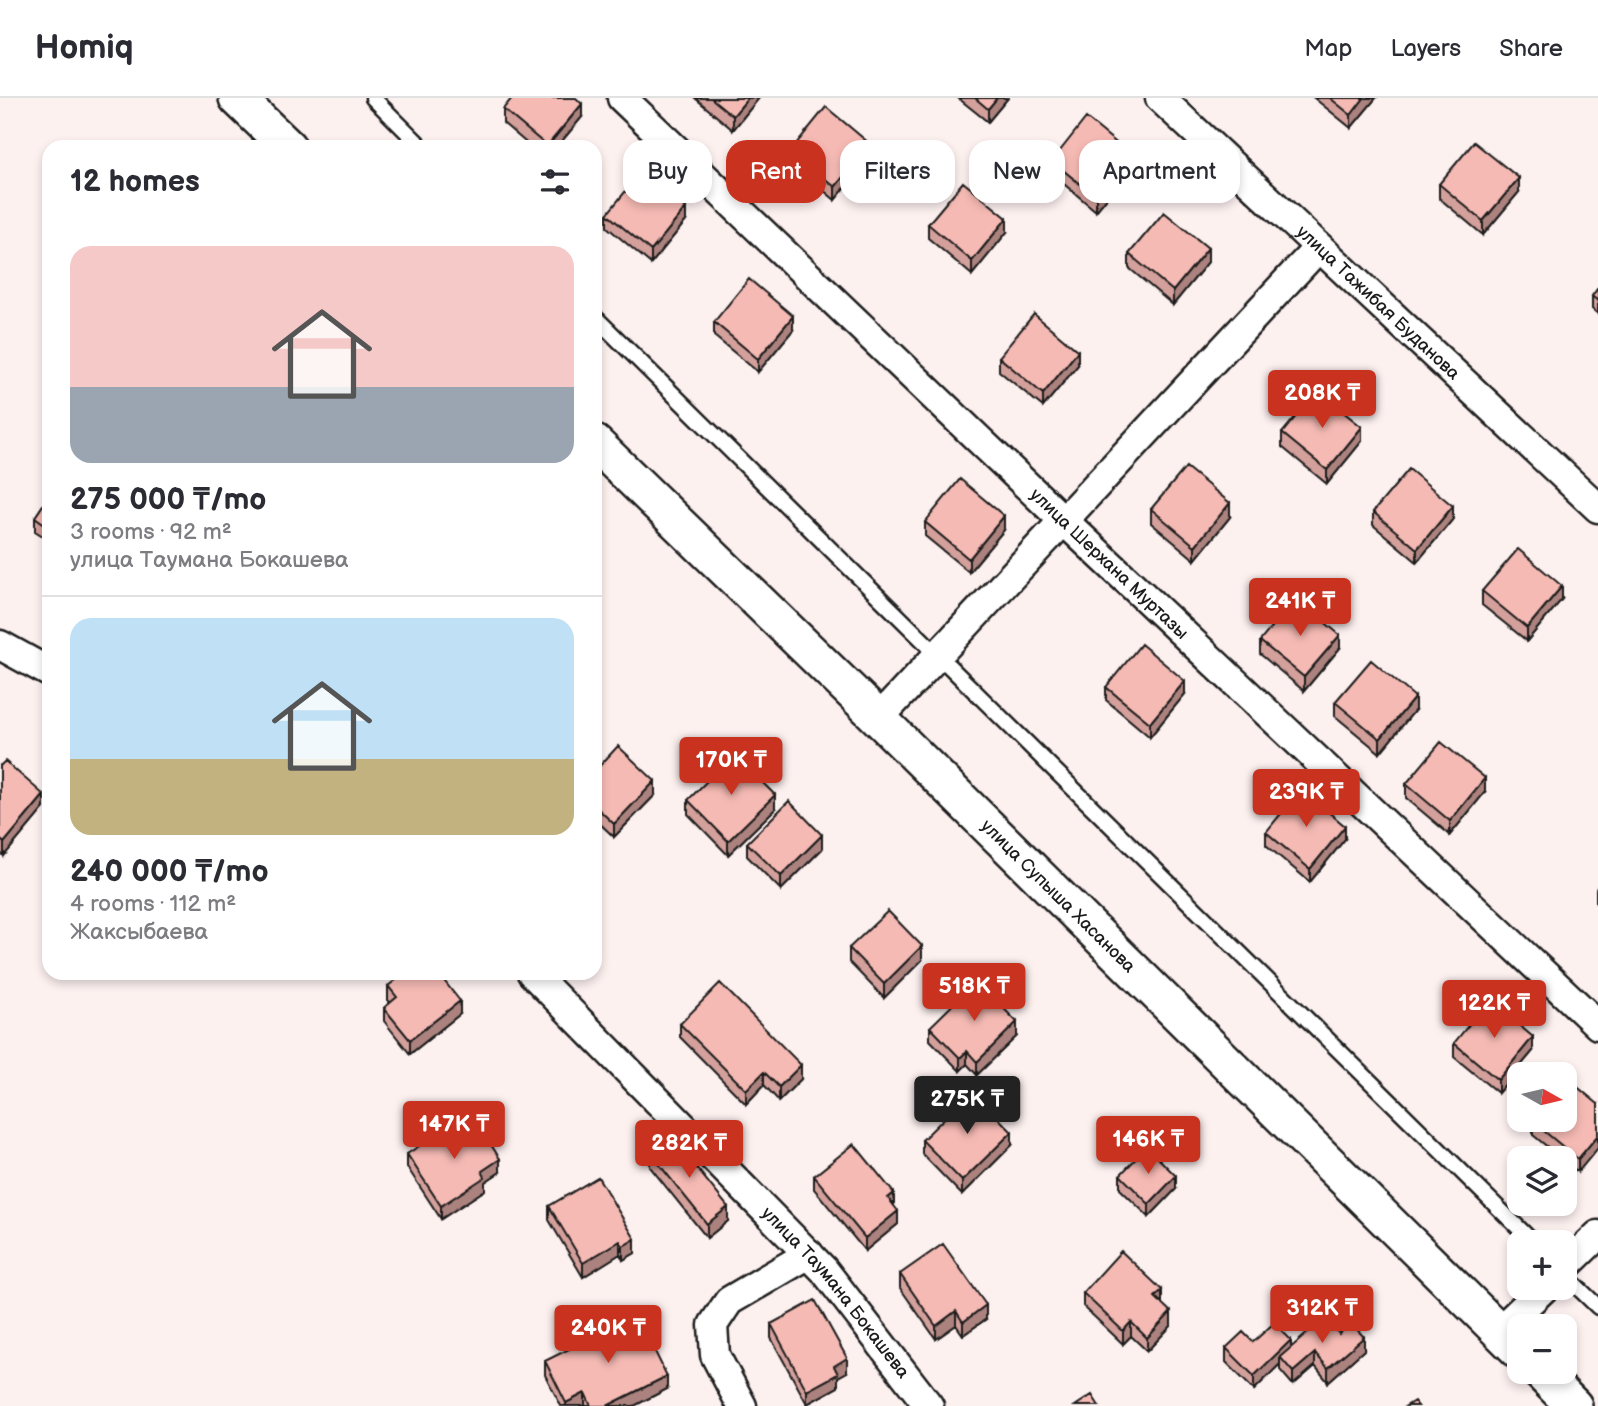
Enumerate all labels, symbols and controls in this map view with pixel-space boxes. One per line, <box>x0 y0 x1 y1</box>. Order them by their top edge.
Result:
text: Homiq <box>35 28 133 68</box>
text: Map <box>1304 34 1352 63</box>
text: Layers <box>1390 34 1461 63</box>
text: Share <box>1499 34 1563 63</box>
chip: Buy <box>623 140 712 203</box>
chip: Rent <box>726 140 826 203</box>
chip: Filters <box>840 140 955 203</box>
chip: New <box>969 140 1065 203</box>
chip: Apartment <box>1079 140 1240 203</box>
icon: filters <box>536 163 574 201</box>
text: 12 homes <box>70 164 200 200</box>
street label: улица Тажибая Буданова <box>1292 221 1464 384</box>
icon: home <box>259 291 385 417</box>
pin: 208K ₸ <box>1265 370 1379 430</box>
text: 208K ₸ <box>1284 379 1360 407</box>
text: 275 000 ₸/mo <box>70 482 266 518</box>
street label: улица Шерхана Муртазы <box>1026 484 1192 644</box>
text: 3 rooms · 92 m² <box>70 518 232 546</box>
text: улица Таумана Бокашева <box>70 546 349 574</box>
pin: 241K ₸ <box>1243 578 1357 638</box>
text: 241K ₸ <box>1265 587 1335 615</box>
icon: home <box>259 663 385 789</box>
pin: 170K ₸ <box>674 738 788 797</box>
text: 170K ₸ <box>695 746 767 774</box>
pin: 239K ₸ <box>1249 770 1363 829</box>
text: 239K ₸ <box>1269 778 1343 806</box>
street label: улица Супыша Хасанова <box>976 816 1140 977</box>
text: 240 000 ₸/mo <box>70 854 269 890</box>
text: 4 rooms · 112 m² <box>70 890 236 918</box>
text: Жаксыбаева <box>70 918 208 946</box>
pin: 518K ₸ <box>917 964 1031 1023</box>
text: 518K ₸ <box>938 972 1010 1000</box>
pin: 122K ₸ <box>1437 981 1551 1040</box>
text: 122K ₸ <box>1458 989 1530 1017</box>
north arrow <box>1507 1062 1577 1132</box>
map controls <box>1507 1062 1577 1384</box>
pin: 275K ₸ <box>910 1076 1024 1136</box>
text: 275K ₸ <box>930 1085 1004 1113</box>
pin: 147K ₸ <box>397 1102 511 1161</box>
text: 147K ₸ <box>419 1110 489 1138</box>
pin: 146K ₸ <box>1091 1116 1205 1176</box>
pin: 282K ₸ <box>632 1121 746 1180</box>
text: 146K ₸ <box>1112 1125 1184 1153</box>
text: 282K ₸ <box>651 1129 727 1157</box>
button: layers <box>1507 1146 1577 1216</box>
street label: улица Таумана Бокашева <box>757 1203 914 1383</box>
button: + <box>1507 1230 1577 1300</box>
pin: 312K ₸ <box>1265 1286 1379 1345</box>
text: 312K ₸ <box>1286 1294 1358 1322</box>
pin: 240K ₸ <box>551 1306 665 1365</box>
text: 240K ₸ <box>570 1314 646 1342</box>
button: − <box>1507 1314 1577 1384</box>

